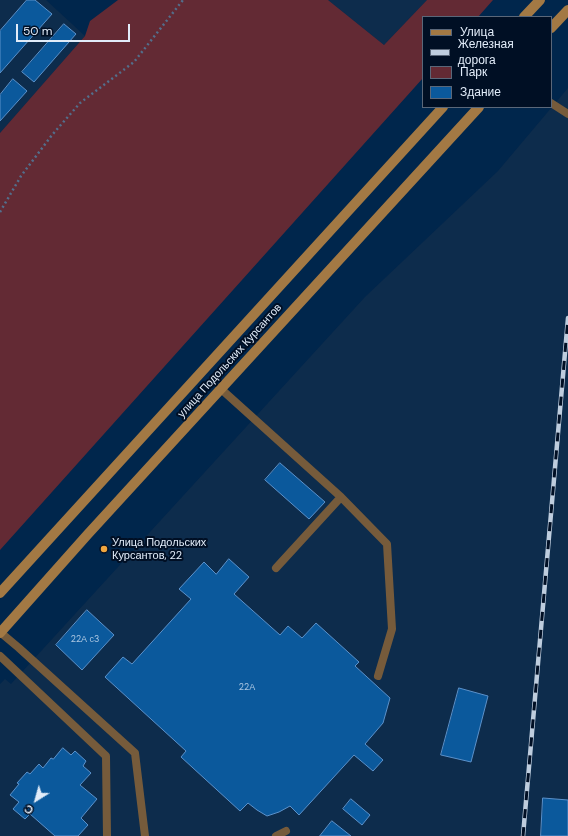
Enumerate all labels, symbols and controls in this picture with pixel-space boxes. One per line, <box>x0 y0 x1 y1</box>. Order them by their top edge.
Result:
scale bar <box>18 16 132 42</box>
legend <box>422 16 552 108</box>
text: 50 m <box>23 23 52 39</box>
text: Улица <box>460 24 494 40</box>
text: Железная дорога <box>458 36 514 68</box>
text: Парк <box>460 64 487 80</box>
text: Здание <box>460 84 501 100</box>
street label: улица Подольских Курсантов <box>175 301 285 421</box>
place label: Улица Подольских Курсантов, 22 <box>112 536 206 562</box>
marker: Улица Подольских Курсантов, 22 <box>99 544 109 554</box>
house number: 22А с3 <box>71 635 99 645</box>
house number: 22А <box>239 683 255 693</box>
north arrow <box>16 780 56 820</box>
text: С <box>21 802 36 818</box>

